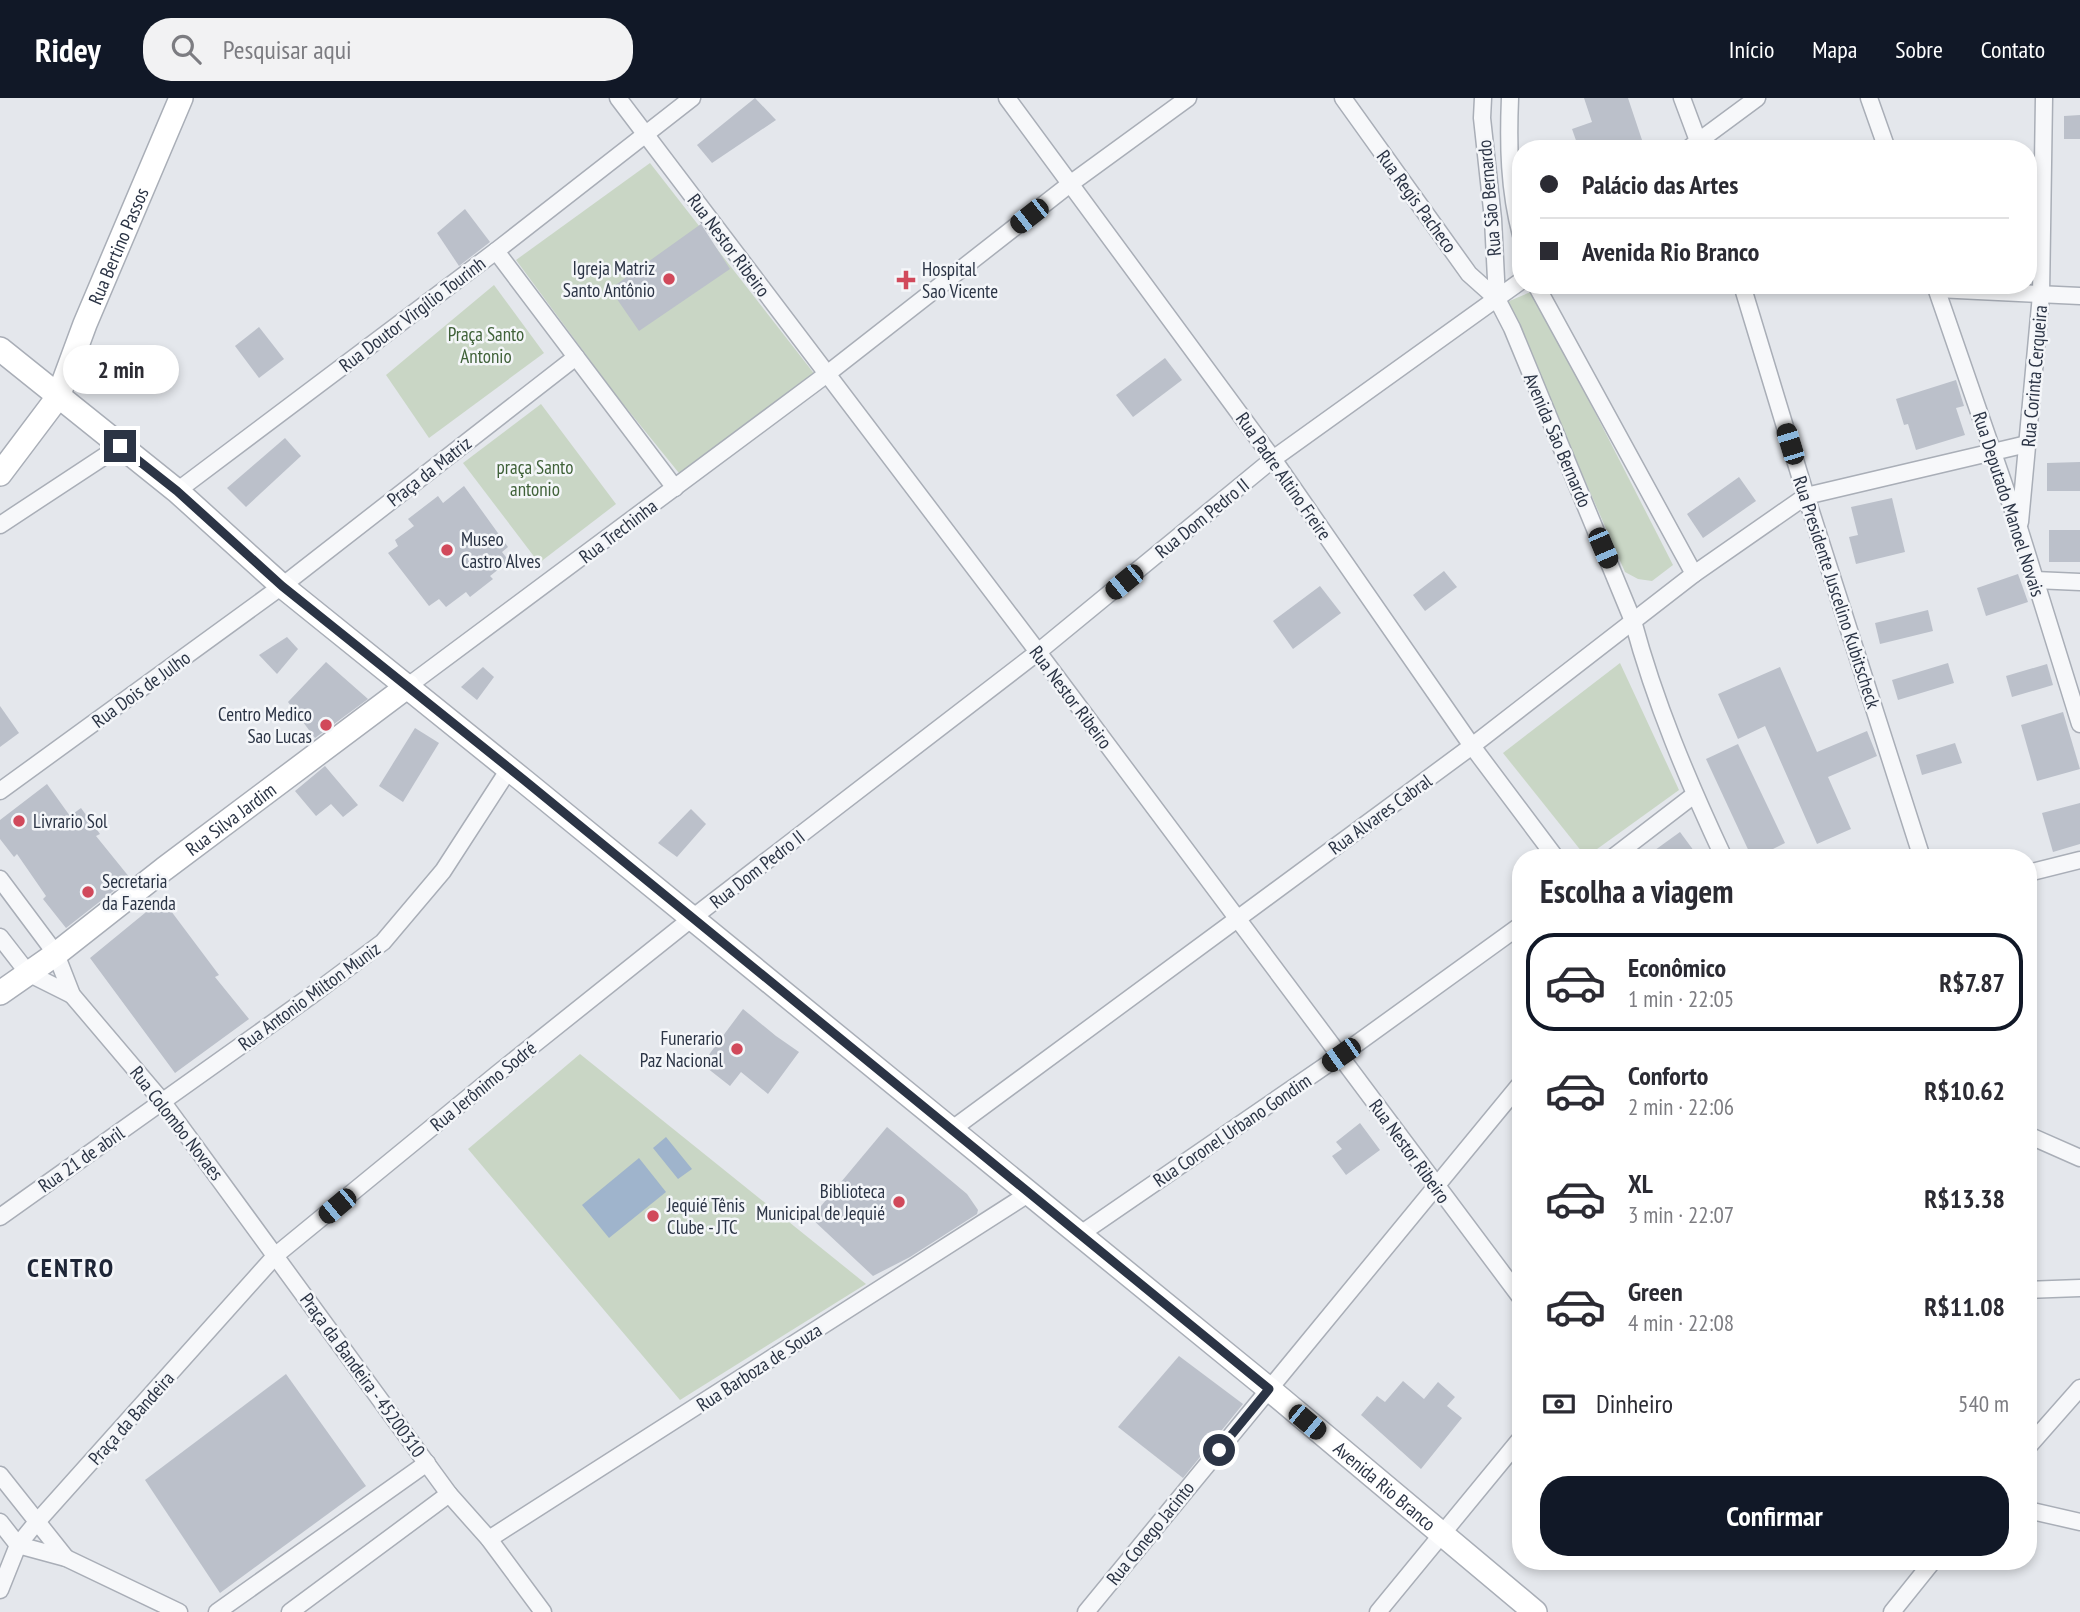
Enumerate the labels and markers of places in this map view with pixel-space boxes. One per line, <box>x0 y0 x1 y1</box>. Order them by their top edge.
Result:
place label: Igreja Matriz Santo Antônio <box>563 256 655 302</box>
place label: Hospital Sao Vicente <box>922 257 998 303</box>
marker: Hospital Sao Vicente <box>896 270 916 290</box>
marker: Igreja Matriz Santo Antônio <box>661 271 677 287</box>
place label: Museo Castro Alves <box>461 527 541 573</box>
marker: Museo Castro Alves <box>439 542 455 558</box>
place label: Centro Medico Sao Lucas <box>218 702 312 748</box>
marker: Centro Medico Sao Lucas <box>318 717 334 733</box>
place label: Livrario Sol <box>33 809 108 833</box>
marker: Livrario Sol <box>11 813 27 829</box>
place label: Secretaria da Fazenda <box>102 869 176 915</box>
marker: Secretaria da Fazenda <box>80 884 96 900</box>
place label: Funerario Paz Nacional <box>640 1026 724 1072</box>
marker: Funerario Paz Nacional <box>729 1041 745 1057</box>
place label: Biblioteca Municipal de Jequié <box>756 1179 885 1225</box>
place label: Jequié Tênis Clube - JTC <box>666 1193 745 1239</box>
marker: Biblioteca Municipal de Jequié <box>891 1194 907 1210</box>
marker: Jequié Tênis Clube - JTC <box>645 1208 661 1224</box>

